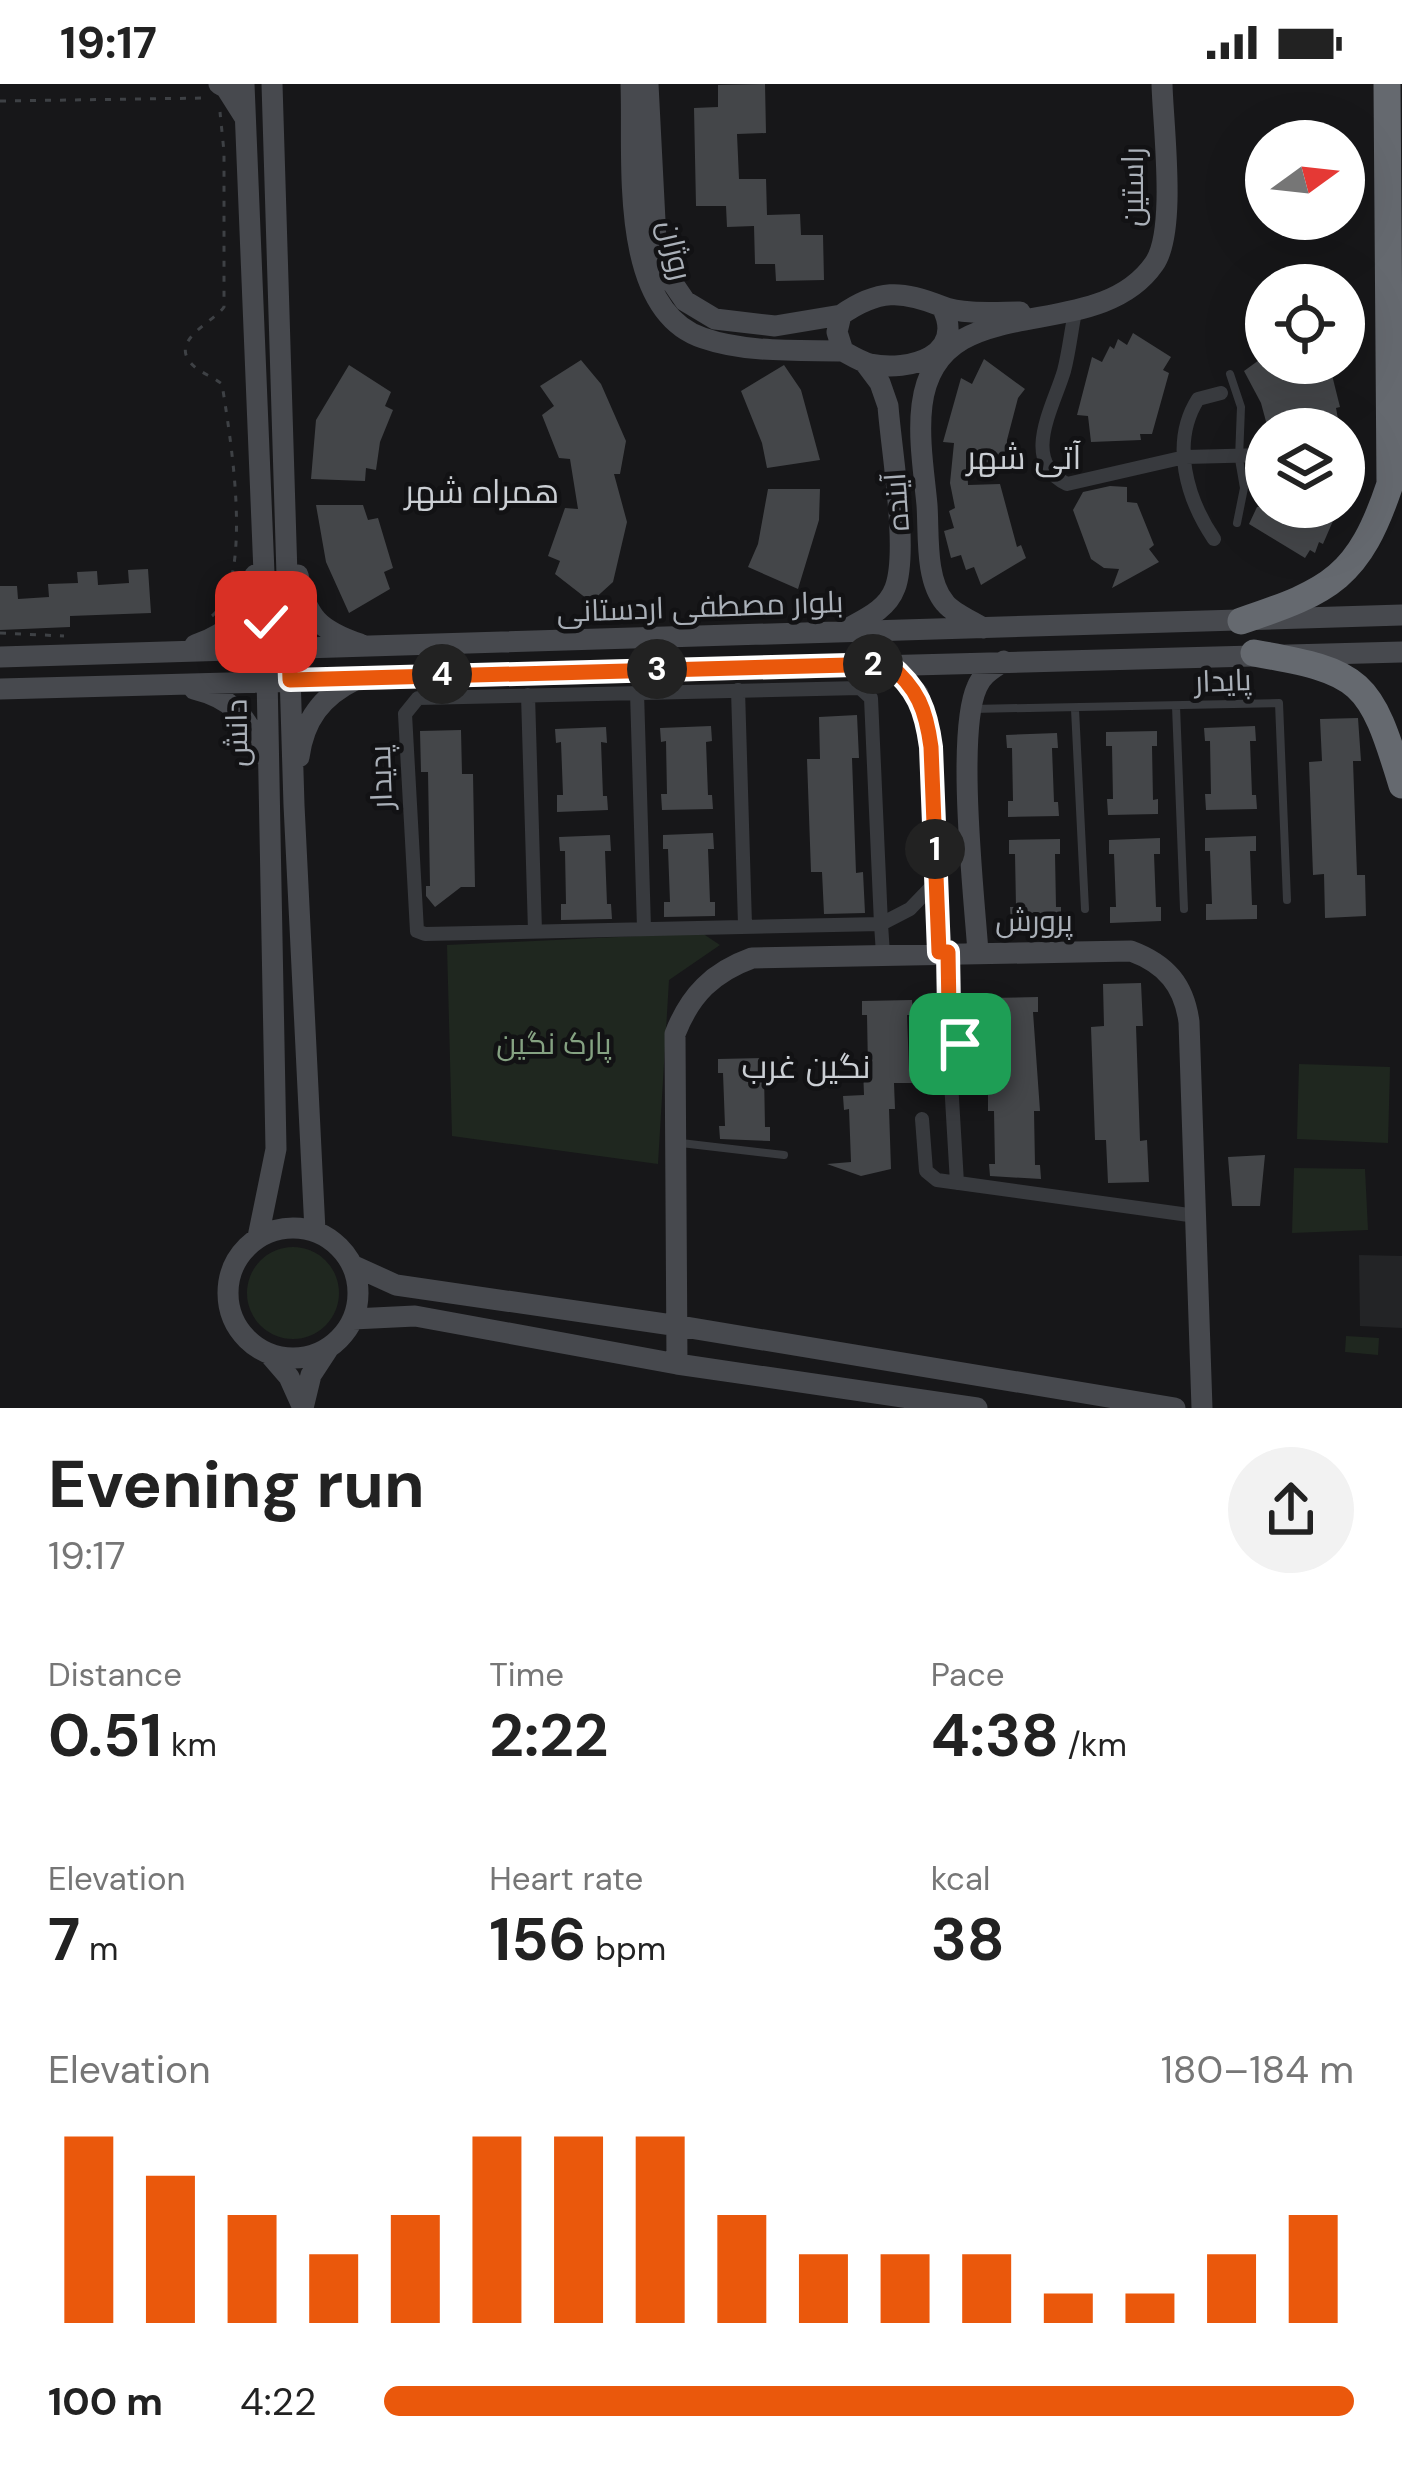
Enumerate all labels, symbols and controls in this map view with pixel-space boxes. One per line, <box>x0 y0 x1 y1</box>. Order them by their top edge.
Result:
text: 19:17 <box>60 13 157 72</box>
north arrow <box>1245 120 1365 240</box>
map controls <box>1245 120 1365 528</box>
street label: راستین <box>1113 147 1152 227</box>
street label: روژان <box>650 216 701 284</box>
button: locate <box>1245 264 1365 384</box>
button: layers <box>1245 408 1365 528</box>
district label: آتی شهر <box>965 436 1081 479</box>
district label: همراه شهر <box>403 470 559 513</box>
street label: آینده <box>875 472 918 533</box>
pin <box>215 571 317 673</box>
street label: بلوار مصطفی اردستانی <box>556 582 844 631</box>
icon: check <box>233 589 299 655</box>
pin: 2 <box>843 634 903 694</box>
pin: 3 <box>627 639 687 699</box>
text: 2 <box>863 642 883 685</box>
pin: 4 <box>412 644 472 704</box>
text: 3 <box>647 647 667 690</box>
text: 4 <box>431 652 453 695</box>
street label: پایدار <box>1192 660 1252 701</box>
street label: دانش <box>216 699 257 767</box>
street label: پدیدار <box>360 744 401 812</box>
pin: 1 <box>905 819 965 879</box>
text: 1 <box>929 827 941 870</box>
street label: پرورش <box>995 901 1073 940</box>
pin <box>909 993 1011 1095</box>
icon: arrive <box>927 1011 993 1077</box>
park label: پارک نگین <box>496 1024 612 1063</box>
district label: نگین غرب <box>741 1045 871 1088</box>
text: Evening run <box>48 1442 425 1527</box>
button: share <box>1228 1447 1354 1573</box>
text: 19:17 <box>48 1530 126 1581</box>
text: Distance <box>48 1653 182 1696</box>
text: Time <box>489 1653 564 1696</box>
text: Pace <box>931 1653 1005 1696</box>
text: 0.51 <box>48 1696 162 1775</box>
text: 2:22 <box>489 1696 608 1775</box>
text: 4:38 <box>931 1696 1059 1775</box>
text: km <box>162 1723 217 1766</box>
text: /km <box>1059 1723 1127 1766</box>
text: Elevation <box>48 1857 186 1900</box>
text: Heart rate <box>489 1857 643 1900</box>
text: kcal <box>931 1857 990 1900</box>
text: 7 <box>48 1900 80 1979</box>
text: 156 <box>489 1900 587 1979</box>
text: 38 <box>931 1900 1005 1979</box>
text: m <box>80 1927 118 1970</box>
text: bpm <box>587 1927 666 1970</box>
text: Elevation <box>48 2044 211 2095</box>
text: 180–184 m <box>1161 2044 1354 2095</box>
text: 100 m <box>48 2376 163 2427</box>
text: 4:22 <box>240 2376 316 2427</box>

